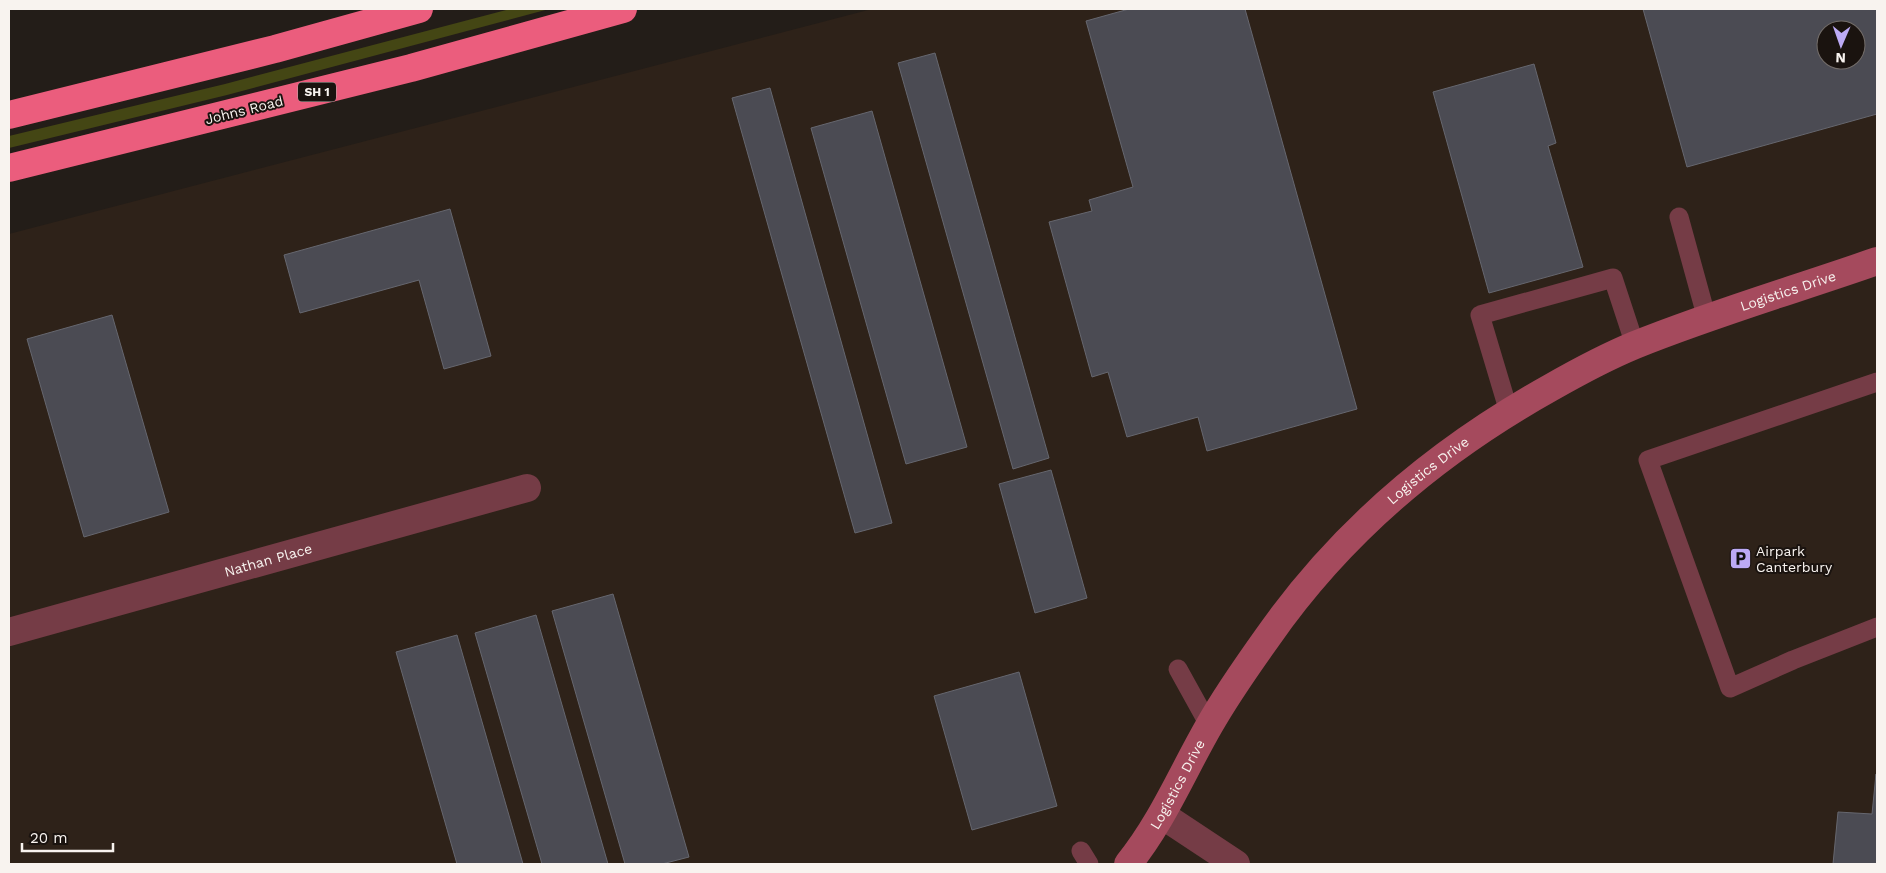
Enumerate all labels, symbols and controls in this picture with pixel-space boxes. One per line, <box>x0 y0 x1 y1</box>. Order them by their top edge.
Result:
north arrow <box>1816 20 1866 70</box>
text: N <box>1835 50 1846 66</box>
road number: SH 1 <box>298 82 336 101</box>
street label: Johns Road <box>203 93 285 127</box>
street label: Logistics Drive <box>1738 268 1838 314</box>
street label: Logistics Drive <box>1384 433 1472 507</box>
street label: Nathan Place <box>222 540 314 580</box>
place label: Airpark Canterbury <box>1756 543 1833 575</box>
parking icon: Airpark Canterbury <box>1728 547 1752 571</box>
street label: Logistics Drive <box>1147 737 1208 832</box>
scale bar <box>22 820 114 852</box>
text: 20 m <box>30 829 68 847</box>

